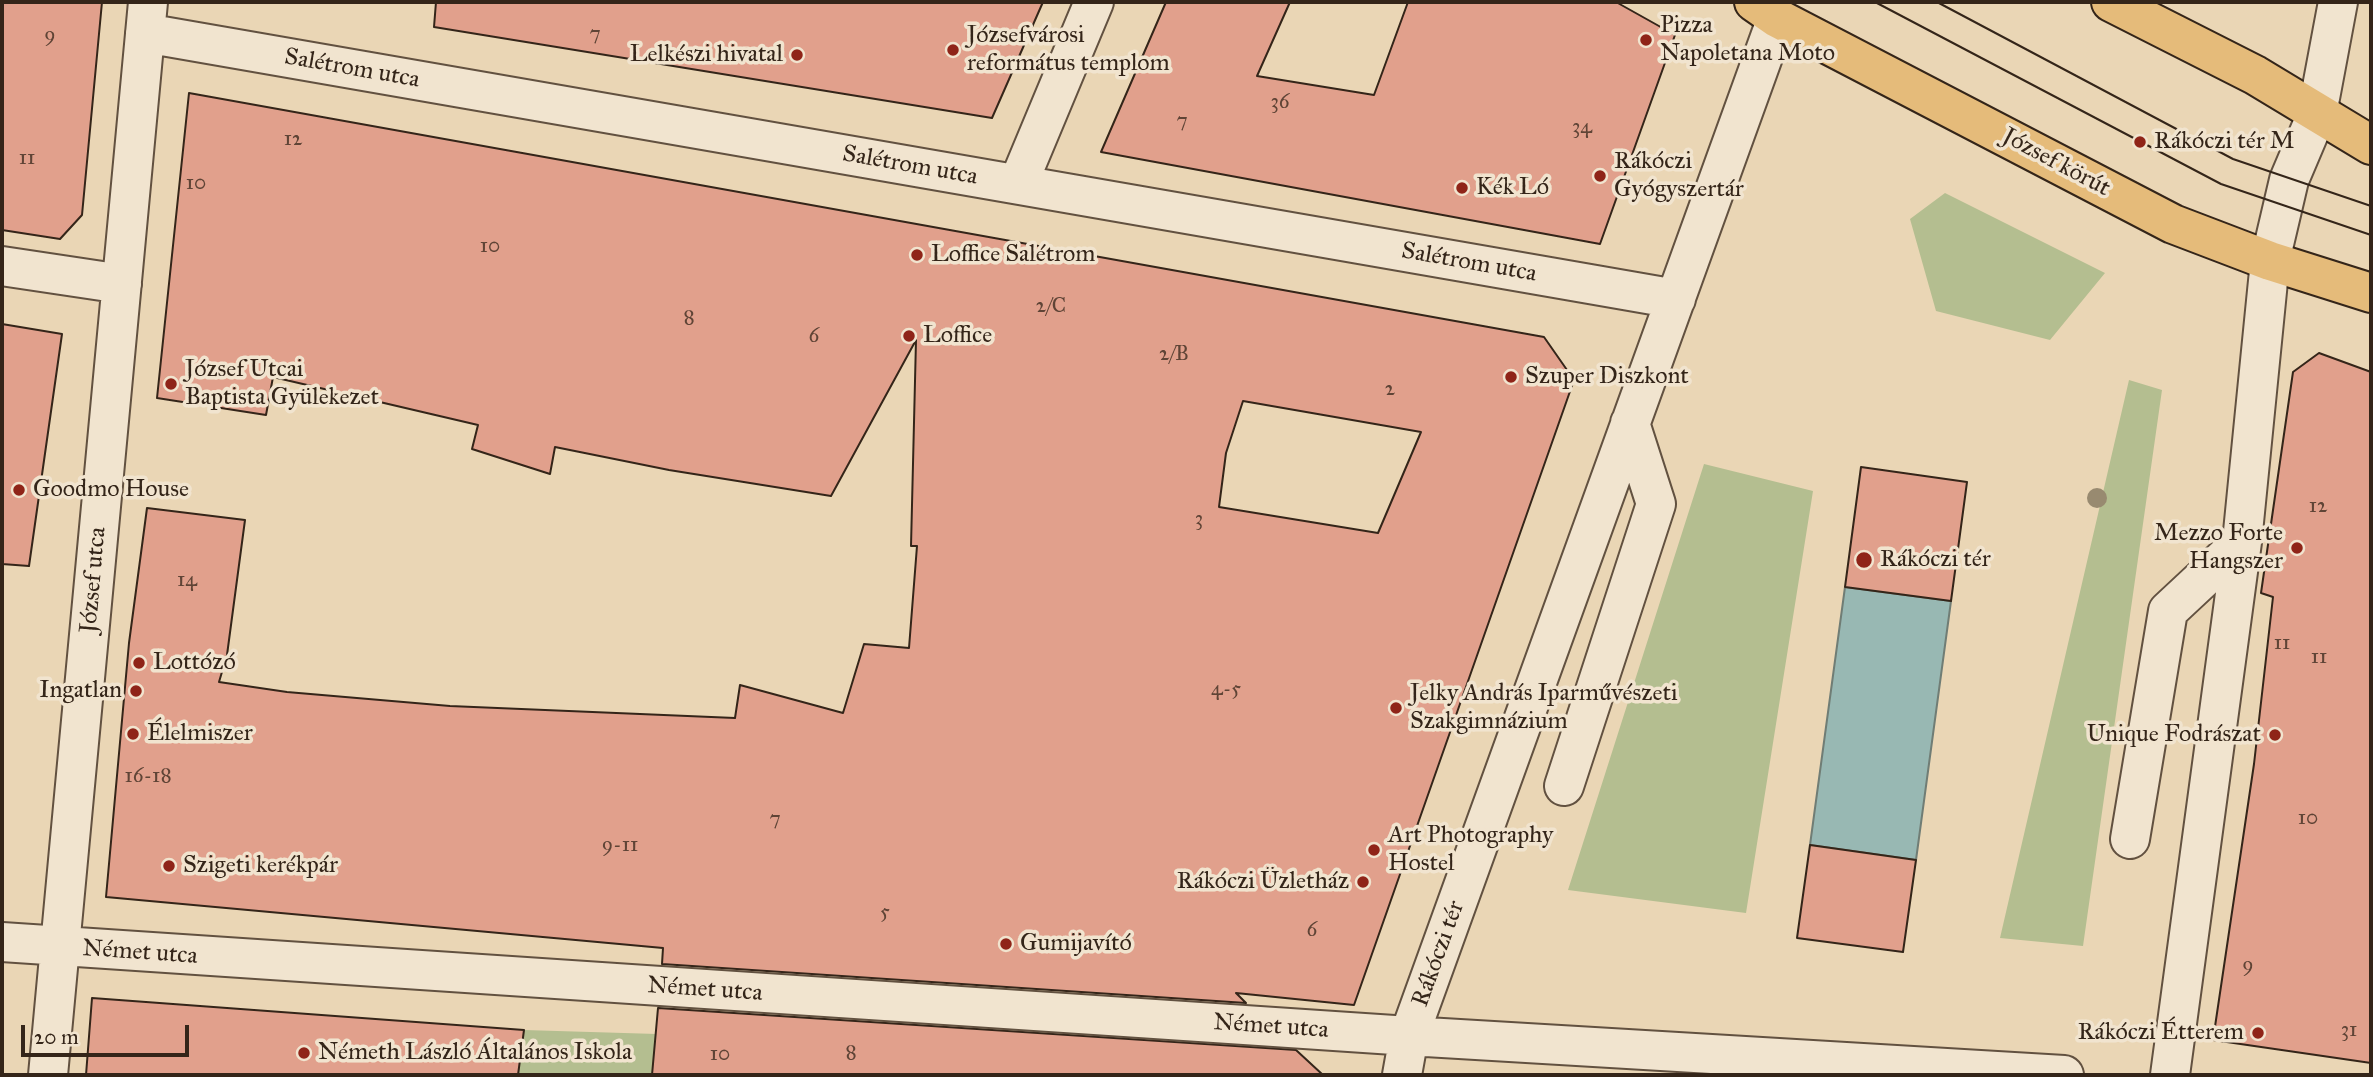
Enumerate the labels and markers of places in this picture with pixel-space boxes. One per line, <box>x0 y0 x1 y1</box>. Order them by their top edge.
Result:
place label: Pizza Napoletana Moto <box>1660 12 1835 68</box>
place label: Józsefvárosi református templom <box>967 22 1170 78</box>
marker: Pizza Napoletana Moto <box>1638 32 1654 48</box>
place label: Lelkészi hivatal <box>630 41 783 69</box>
marker: Józsefvárosi református templom <box>945 42 961 58</box>
marker: Lelkészi hivatal <box>789 47 805 63</box>
place label: Rákóczi tér M <box>2154 128 2295 156</box>
marker: Rákóczi tér M <box>2132 134 2148 150</box>
place label: Rákóczi Gyógyszertár <box>1614 148 1744 204</box>
marker: Rákóczi Gyógyszertár <box>1592 168 1608 184</box>
place label: Kék Ló <box>1476 174 1549 202</box>
marker: Kék Ló <box>1454 180 1470 196</box>
place label: Loffice Salétrom <box>931 241 1095 269</box>
marker: Loffice Salétrom <box>909 247 925 263</box>
place label: Loffice <box>923 322 992 350</box>
marker: Loffice <box>901 328 917 344</box>
place label: József Utcai Baptista Gyülekezet <box>185 356 379 412</box>
place label: Szuper Diszkont <box>1525 363 1689 391</box>
marker: Szuper Diszkont <box>1503 369 1519 385</box>
marker: József Utcai Baptista Gyülekezet <box>163 376 179 392</box>
place label: Goodmo House <box>33 476 189 504</box>
marker: Goodmo House <box>11 482 27 498</box>
place label: Mezzo Forte Hangszer <box>2154 520 2283 576</box>
marker: Mezzo Forte Hangszer <box>2289 540 2305 556</box>
place label: Rákóczi tér <box>1880 546 1991 574</box>
marker: Rákóczi tér <box>1854 550 1874 570</box>
place label: Lottózó <box>153 649 236 677</box>
marker: Lottózó <box>131 655 147 671</box>
place label: Ingatlan <box>39 677 122 705</box>
place label: Jelky András Iparművészeti Szakgimnázium <box>1410 680 1678 736</box>
marker: Ingatlan <box>128 683 144 699</box>
marker: Jelky András Iparművészeti Szakgimnázium <box>1388 700 1404 716</box>
place label: Élelmiszer <box>147 720 253 748</box>
place label: Unique Fodrászat <box>2087 721 2261 749</box>
marker: Élelmiszer <box>125 726 141 742</box>
marker: Unique Fodrászat <box>2267 727 2283 743</box>
place label: Art Photography Hostel <box>1388 822 1553 878</box>
marker: Art Photography Hostel <box>1366 842 1382 858</box>
place label: Szigeti kerékpár <box>183 852 338 880</box>
marker: Szigeti kerékpár <box>161 858 177 874</box>
place label: Rákóczi Üzletház <box>1177 868 1349 896</box>
marker: Rákóczi Üzletház <box>1355 874 1371 890</box>
place label: Gumijavító <box>1020 930 1132 958</box>
marker: Gumijavító <box>998 936 1014 952</box>
place label: Rákóczi Étterem <box>2078 1019 2244 1047</box>
marker: Rákóczi Étterem <box>2250 1025 2266 1041</box>
place label: Németh László Általános Iskola <box>318 1039 632 1067</box>
marker: Németh László Általános Iskola <box>296 1045 312 1061</box>

